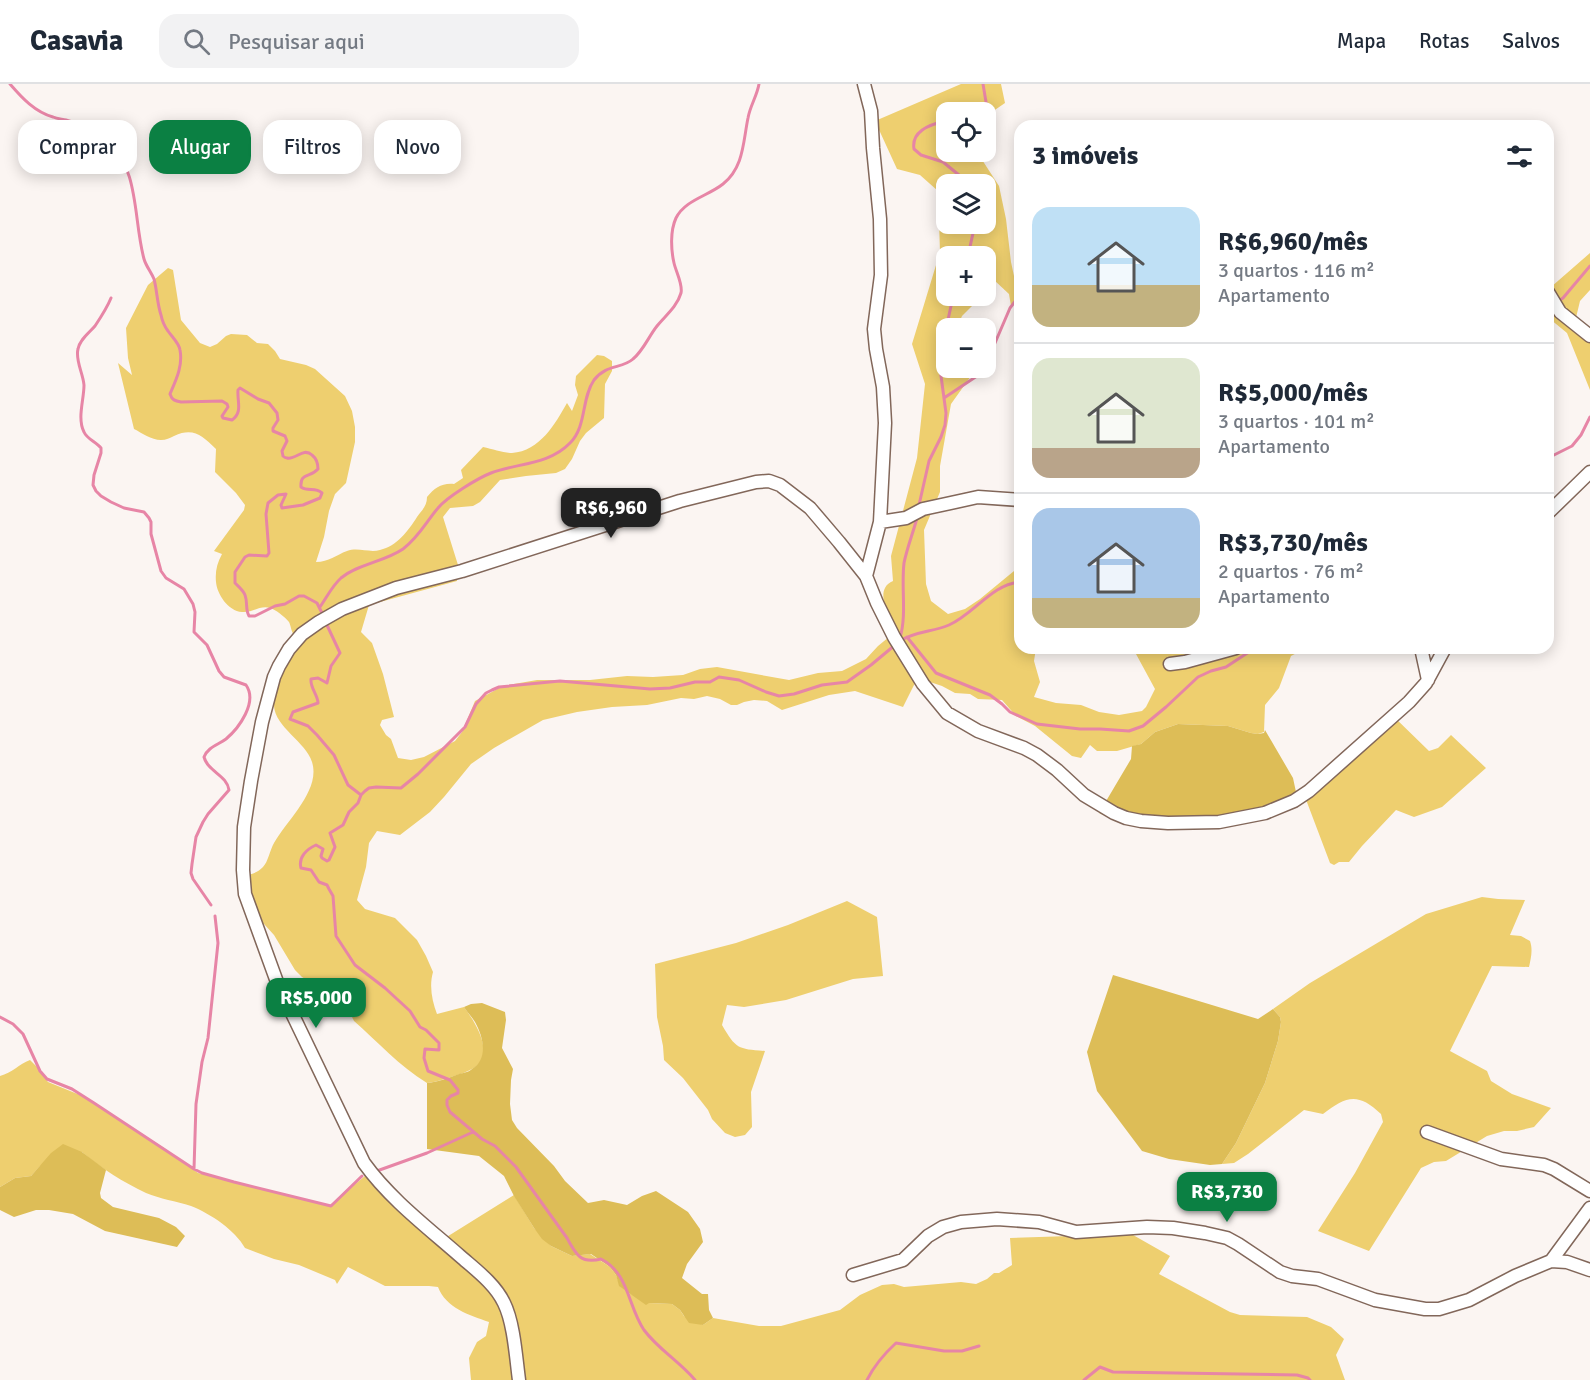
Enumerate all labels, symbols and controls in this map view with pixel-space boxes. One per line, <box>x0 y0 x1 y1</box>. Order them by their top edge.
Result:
search box <box>159 14 579 68</box>
text: Casavia <box>30 24 123 58</box>
icon: search <box>180 25 213 58</box>
text: Pesquisar aqui <box>228 28 365 55</box>
text: Mapa <box>1337 28 1386 54</box>
text: Rotas <box>1419 28 1469 54</box>
text: Salvos <box>1502 28 1560 54</box>
map controls <box>936 102 996 378</box>
button: locate <box>936 102 996 162</box>
chip: Comprar <box>18 120 137 174</box>
chip: Alugar <box>149 120 251 174</box>
chip: Filtros <box>263 120 362 174</box>
chip: Novo <box>374 120 461 174</box>
text: 3 imóveis <box>1032 140 1138 172</box>
icon: filters <box>1503 140 1536 173</box>
button: layers <box>936 174 996 234</box>
text: R$6,960/mês <box>1218 226 1368 258</box>
icon: home <box>1080 231 1152 303</box>
button: + <box>936 246 996 306</box>
text: 3 quartos · 116 m² <box>1218 258 1375 283</box>
text: Apartamento <box>1218 283 1330 308</box>
button: − <box>936 318 996 378</box>
text: R$5,000/mês <box>1218 377 1368 409</box>
icon: home <box>1080 382 1152 454</box>
text: 3 quartos · 101 m² <box>1218 409 1375 434</box>
text: Apartamento <box>1218 434 1330 459</box>
pin: R$6,960 <box>556 488 666 539</box>
text: R$6,960 <box>575 495 647 520</box>
text: R$3,730/mês <box>1218 527 1368 559</box>
icon: home <box>1080 532 1152 604</box>
text: 2 quartos · 76 m² <box>1218 559 1364 584</box>
text: Apartamento <box>1218 584 1330 609</box>
pin: R$5,000 <box>261 978 371 1029</box>
text: R$5,000 <box>280 985 352 1010</box>
pin: R$3,730 <box>1172 1172 1282 1223</box>
text: R$3,730 <box>1191 1179 1263 1204</box>

